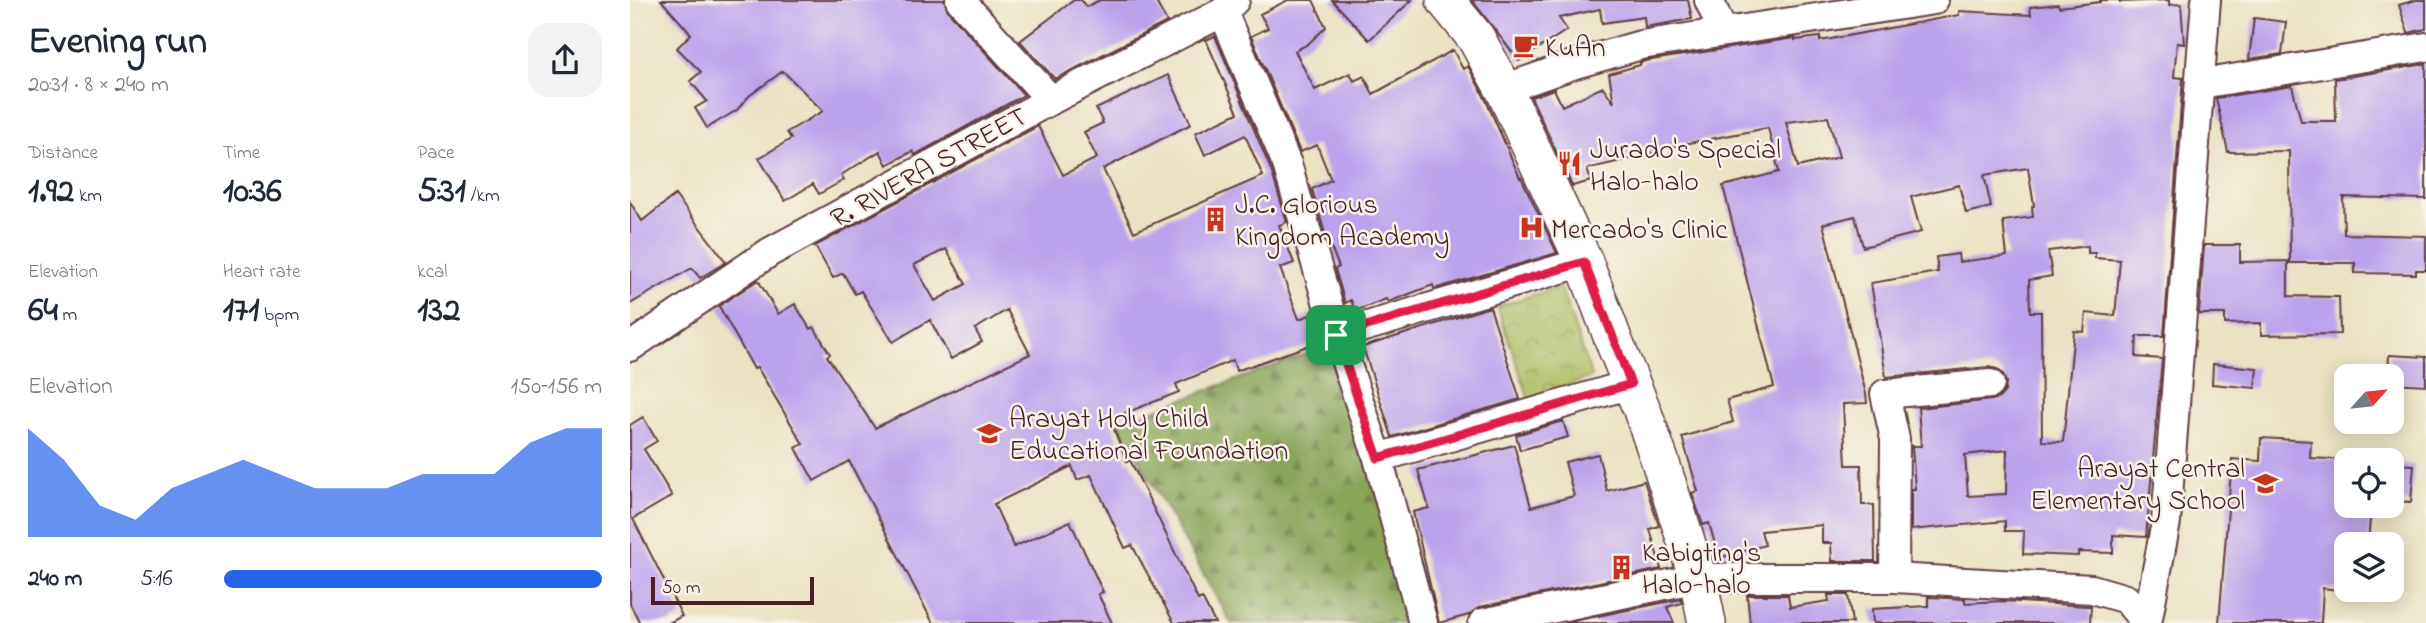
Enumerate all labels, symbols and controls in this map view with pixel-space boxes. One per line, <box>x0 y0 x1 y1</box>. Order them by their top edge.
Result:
text: Evening run <box>28 15 207 71</box>
button: share <box>528 23 602 97</box>
place label: KuAn <box>1545 29 1606 70</box>
cafe icon: KuAn <box>1511 32 1539 60</box>
text: 20:31 · 8 × 240 m <box>28 69 169 102</box>
street label: R. RIVERA STREET <box>824 98 1036 240</box>
place label: Jurado's Special Halo-halo <box>1590 131 1781 204</box>
text: Distance <box>28 140 98 167</box>
text: Time <box>223 140 260 167</box>
text: Pace <box>417 140 454 167</box>
restaurant icon: Jurado's Special Halo-halo <box>1556 150 1584 178</box>
text: 1.92 <box>28 167 74 218</box>
text: 10:36 <box>223 167 282 218</box>
text: 5:31 <box>417 167 466 218</box>
text: km <box>74 183 102 210</box>
text: /km <box>466 183 500 210</box>
place label: J.C. Glorious Kingdom Academy <box>1235 186 1449 259</box>
building icon: J.C. Glorious Kingdom Academy <box>1201 205 1229 233</box>
place label: Mercado's Clinic <box>1551 211 1728 252</box>
hospital icon: Mercado's Clinic <box>1517 214 1545 242</box>
text: Elevation <box>28 259 98 286</box>
text: Heart rate <box>223 259 301 286</box>
text: kcal <box>417 259 448 286</box>
text: 64 <box>28 286 58 337</box>
text: 171 <box>223 286 259 337</box>
text: 132 <box>417 286 460 337</box>
text: m <box>58 302 77 329</box>
text: bpm <box>259 302 299 329</box>
pin <box>1306 305 1366 365</box>
icon: arrive <box>1317 316 1355 354</box>
north arrow <box>2334 364 2404 434</box>
map controls <box>2334 364 2404 602</box>
text: Elevation <box>28 371 113 404</box>
text: 150–156 m <box>511 371 602 404</box>
place label: Arayat Holy Child Educational Foundation <box>1009 400 1288 473</box>
school or university icon: Arayat Holy Child Educational Foundation <box>975 419 1003 447</box>
button: locate <box>2334 448 2404 518</box>
place label: Arayat Central Elementary School <box>2030 450 2245 523</box>
school or university icon: Arayat Central Elementary School <box>2251 469 2279 497</box>
button: layers <box>2334 532 2404 602</box>
place label: Kabigting's Halo-halo <box>1642 534 1761 607</box>
building icon: Kabigting's Halo-halo <box>1608 553 1636 581</box>
text: 240 m <box>28 563 82 596</box>
text: 5:16 <box>140 563 173 596</box>
scale bar <box>651 574 814 606</box>
text: 50 m <box>662 575 701 602</box>

